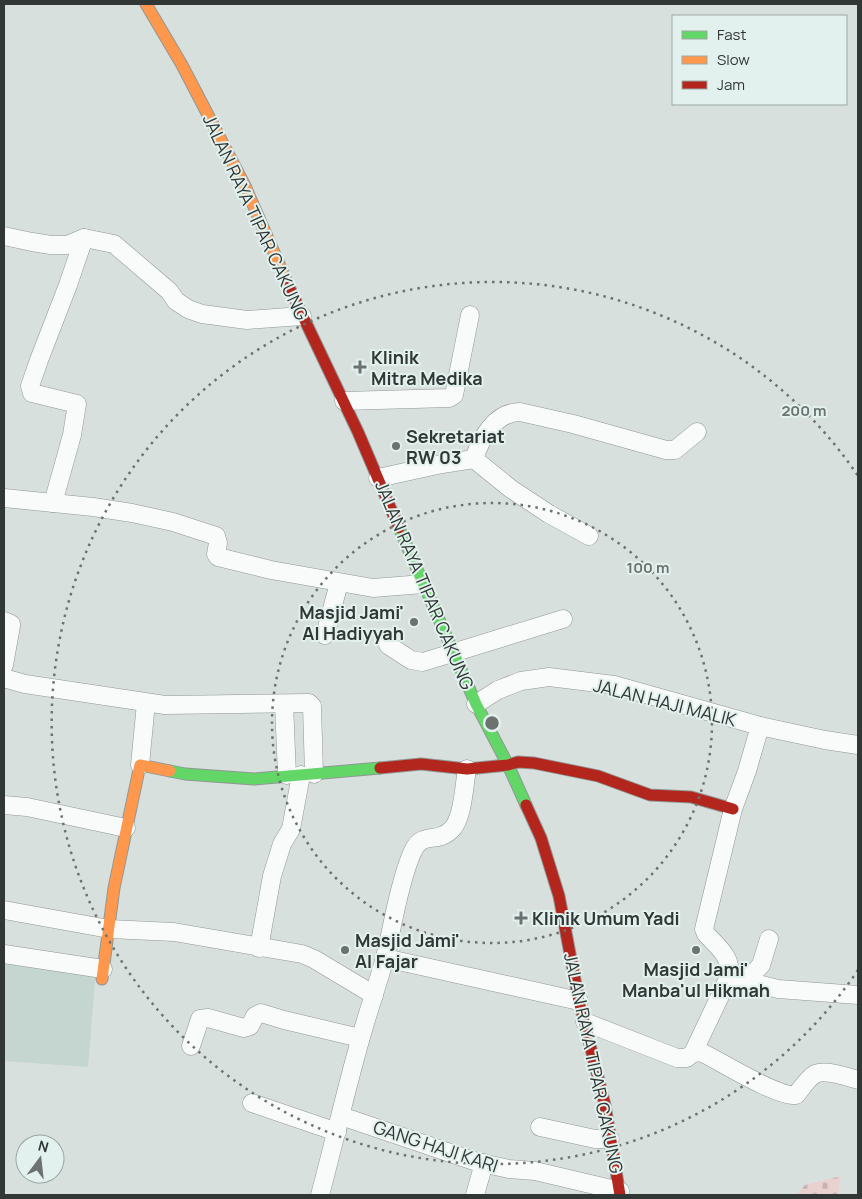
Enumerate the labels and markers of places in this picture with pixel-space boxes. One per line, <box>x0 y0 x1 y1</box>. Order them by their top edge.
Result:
place label: Klinik Mitra Medika <box>371 345 483 390</box>
marker: Klinik Mitra Medika <box>353 360 367 374</box>
place label: Sekretariat RW 03 <box>406 424 505 469</box>
marker: Sekretariat RW 03 <box>390 440 402 452</box>
place label: Masjid Jami' Al Hadiyyah <box>299 600 404 645</box>
marker: Masjid Jami' Al Hadiyyah <box>408 616 420 628</box>
centre of rings <box>483 714 501 732</box>
place label: Klinik Umum Yadi <box>532 906 680 930</box>
marker: Klinik Umum Yadi <box>514 911 528 925</box>
place label: Masjid Jami' Al Fajar <box>355 928 460 973</box>
marker: Masjid Jami' Al Fajar <box>339 944 351 956</box>
marker: Masjid Jami' Manba'ul Hikmah <box>690 944 702 956</box>
place label: Masjid Jami' Manba'ul Hikmah <box>622 957 770 1002</box>

